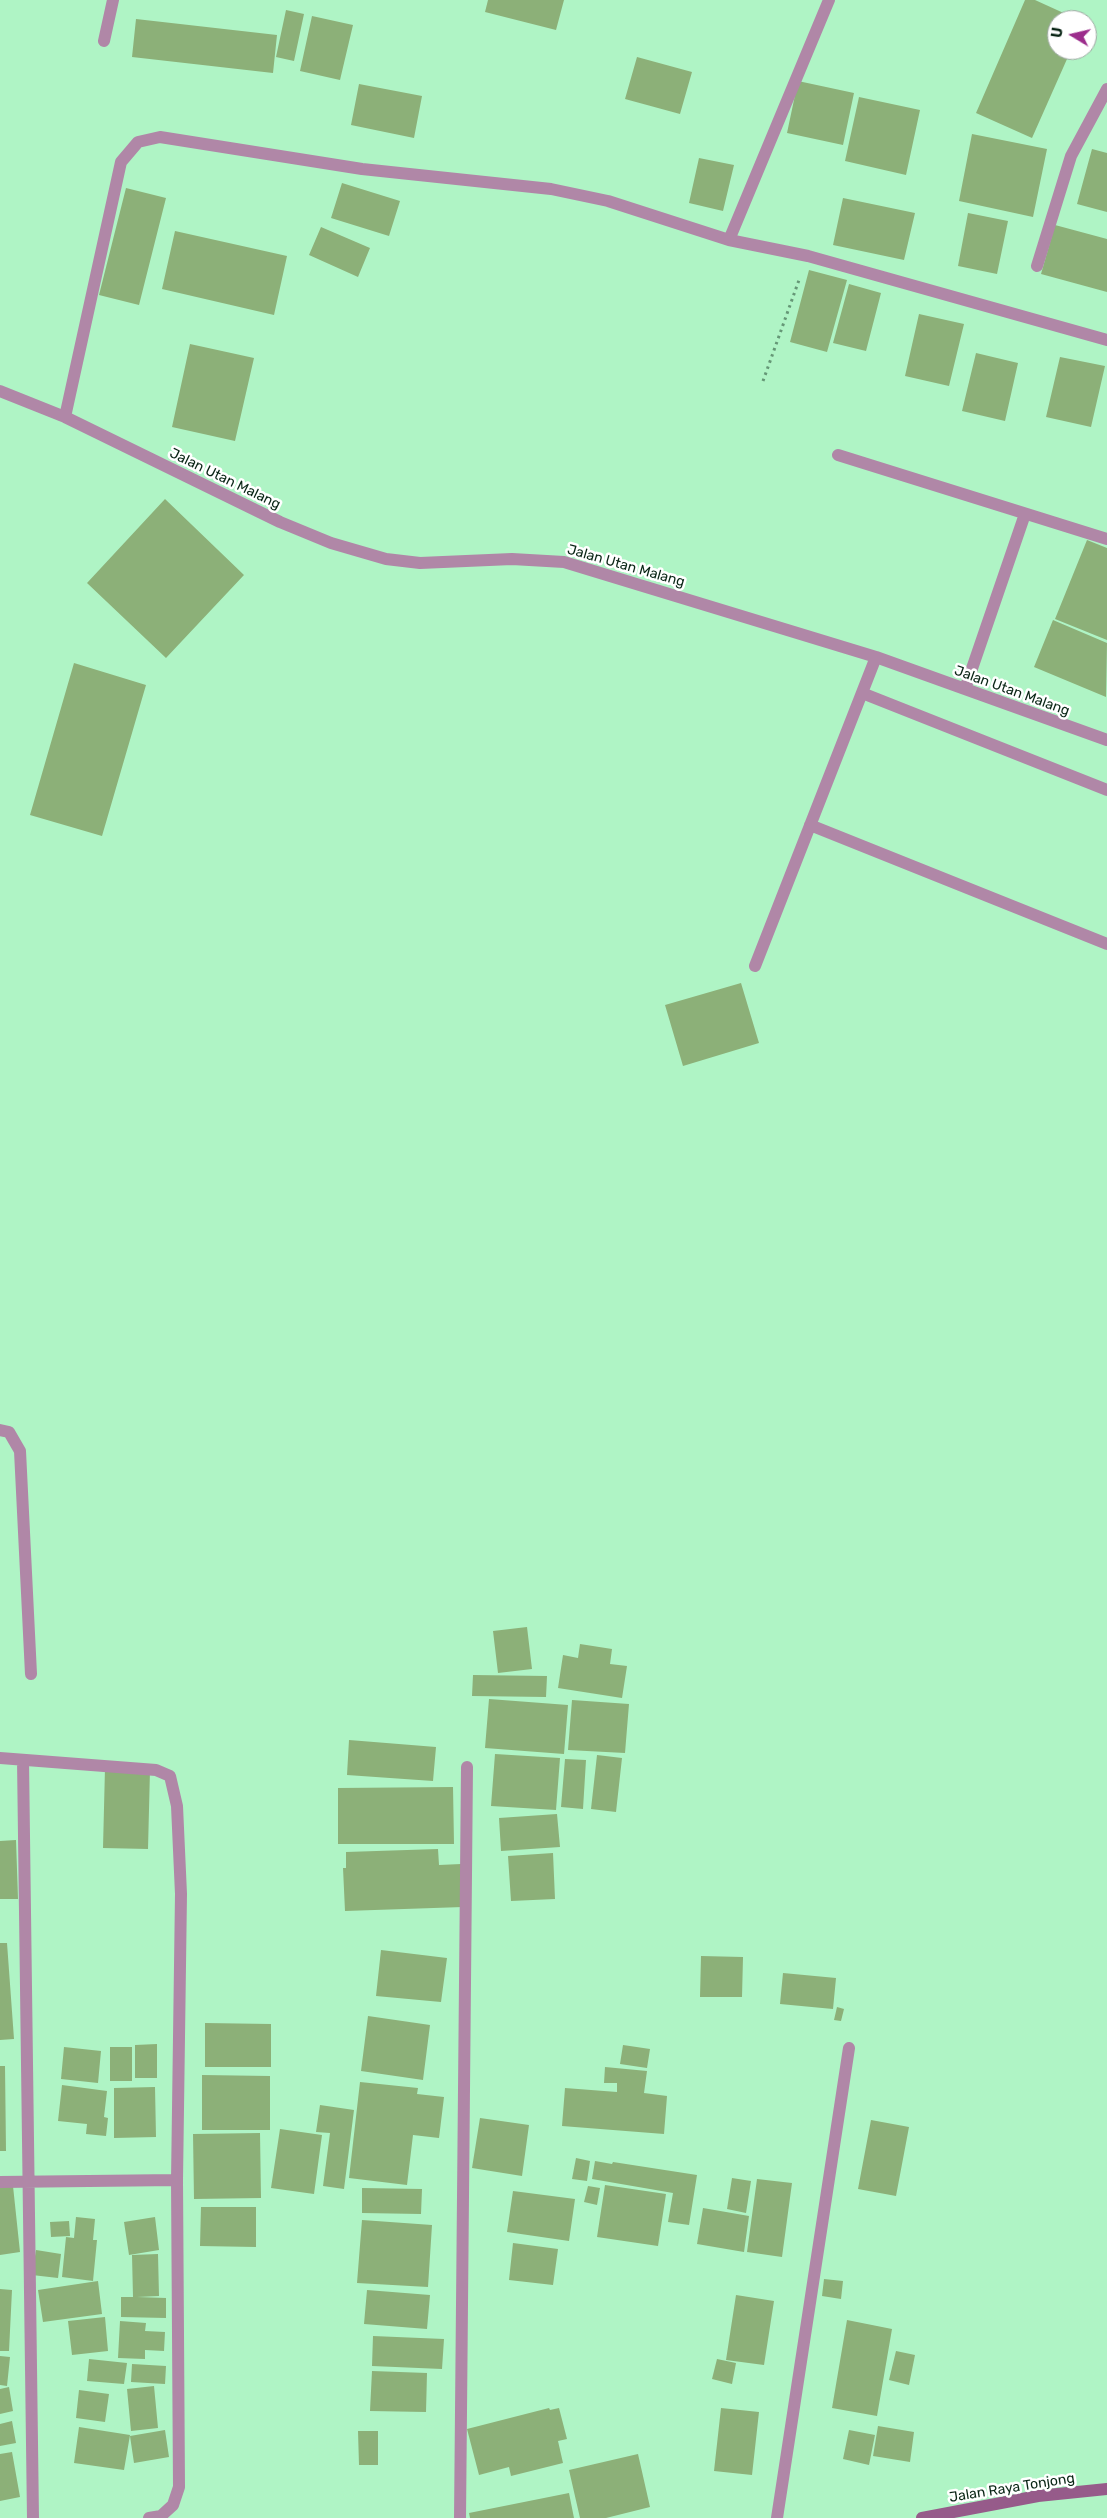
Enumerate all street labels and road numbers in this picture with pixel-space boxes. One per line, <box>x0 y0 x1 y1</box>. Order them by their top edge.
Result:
street label: Jalan Utan Malang <box>167 445 283 513</box>
street label: Jalan Utan Malang <box>565 541 687 591</box>
street label: Jalan Utan Malang <box>952 662 1072 720</box>
street label: Jalan Raya Tonjong <box>948 2470 1076 2506</box>

